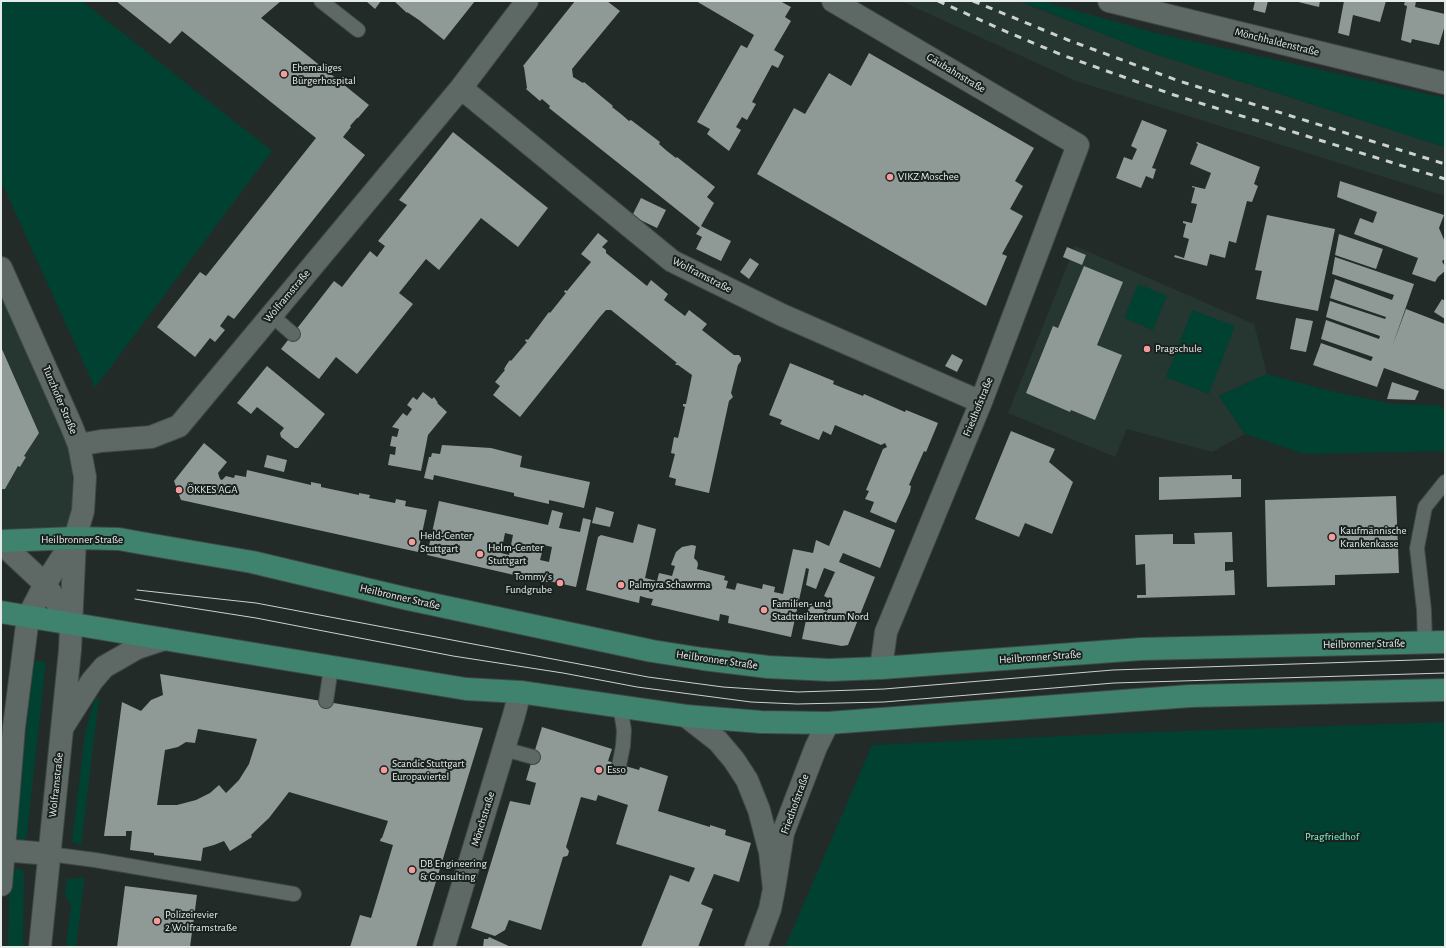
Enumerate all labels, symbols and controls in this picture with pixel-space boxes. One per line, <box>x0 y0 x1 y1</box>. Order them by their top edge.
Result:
street label: Mönchhaldenstraße <box>1233 25 1321 59</box>
street label: Gäubahnstraße <box>924 50 988 96</box>
place label: Ehemaliges Bürgerhospital <box>292 61 356 87</box>
marker: Ehemaliges Bürgerhospital <box>279 69 289 79</box>
place label: VIKZ Moschee <box>898 170 959 184</box>
marker: VIKZ Moschee <box>885 172 895 182</box>
street label: Wolframstraße <box>670 254 734 296</box>
street label: Wolframstraße <box>261 267 313 325</box>
place label: Pragschule <box>1155 342 1202 356</box>
marker: Pragschule <box>1142 344 1152 354</box>
street label: Tunzhofer Straße <box>40 364 80 436</box>
street label: Friedhofstraße <box>960 375 996 439</box>
place label: ÖKKES AGA <box>187 483 238 497</box>
marker: ÖKKES AGA <box>174 485 184 495</box>
place label: Kaufmännische Krankenkasse <box>1340 524 1407 550</box>
place label: Held-Center Stuttgart <box>420 529 472 555</box>
marker: Kaufmännische Krankenkasse <box>1327 532 1337 542</box>
street label: Heilbronner Straße <box>41 533 123 547</box>
marker: Held-Center Stuttgart <box>407 537 417 547</box>
place label: Helm-Center Stuttgart <box>488 541 543 567</box>
marker: Helm-Center Stuttgart <box>475 549 485 559</box>
place label: Tommy's Fundgrube <box>506 570 552 596</box>
marker: Tommy's Fundgrube <box>555 578 565 588</box>
place label: Palmyra Schawrma <box>629 578 711 592</box>
marker: Palmyra Schawrma <box>616 580 626 590</box>
street label: Heilbronner Straße <box>358 581 442 613</box>
place label: Familien- und Stadtteilzentrum Nord <box>772 597 869 623</box>
marker: Familien- und Stadtteilzentrum Nord <box>759 605 769 615</box>
street label: Heilbronner Straße <box>1323 637 1405 651</box>
street label: Heilbronner Straße <box>675 648 759 672</box>
street label: Heilbronner Straße <box>999 648 1081 666</box>
street label: Wolframstraße <box>46 752 66 818</box>
place label: Scandic Stuttgart Europaviertel <box>392 757 465 783</box>
place label: Esso <box>607 763 626 777</box>
marker: Scandic Stuttgart Europaviertel <box>379 765 389 775</box>
marker: Esso <box>594 765 604 775</box>
street label: Friedhofstraße <box>778 772 812 836</box>
street label: Mönchstraße <box>468 790 498 848</box>
park label: Pragfriedhof <box>1305 830 1359 844</box>
place label: DB Engineering & Consulting <box>420 857 487 883</box>
marker: DB Engineering & Consulting <box>407 865 417 875</box>
place label: Polizeirevier 2 Wolframstraße <box>165 908 237 934</box>
marker: Polizeirevier 2 Wolframstraße <box>152 916 162 926</box>

